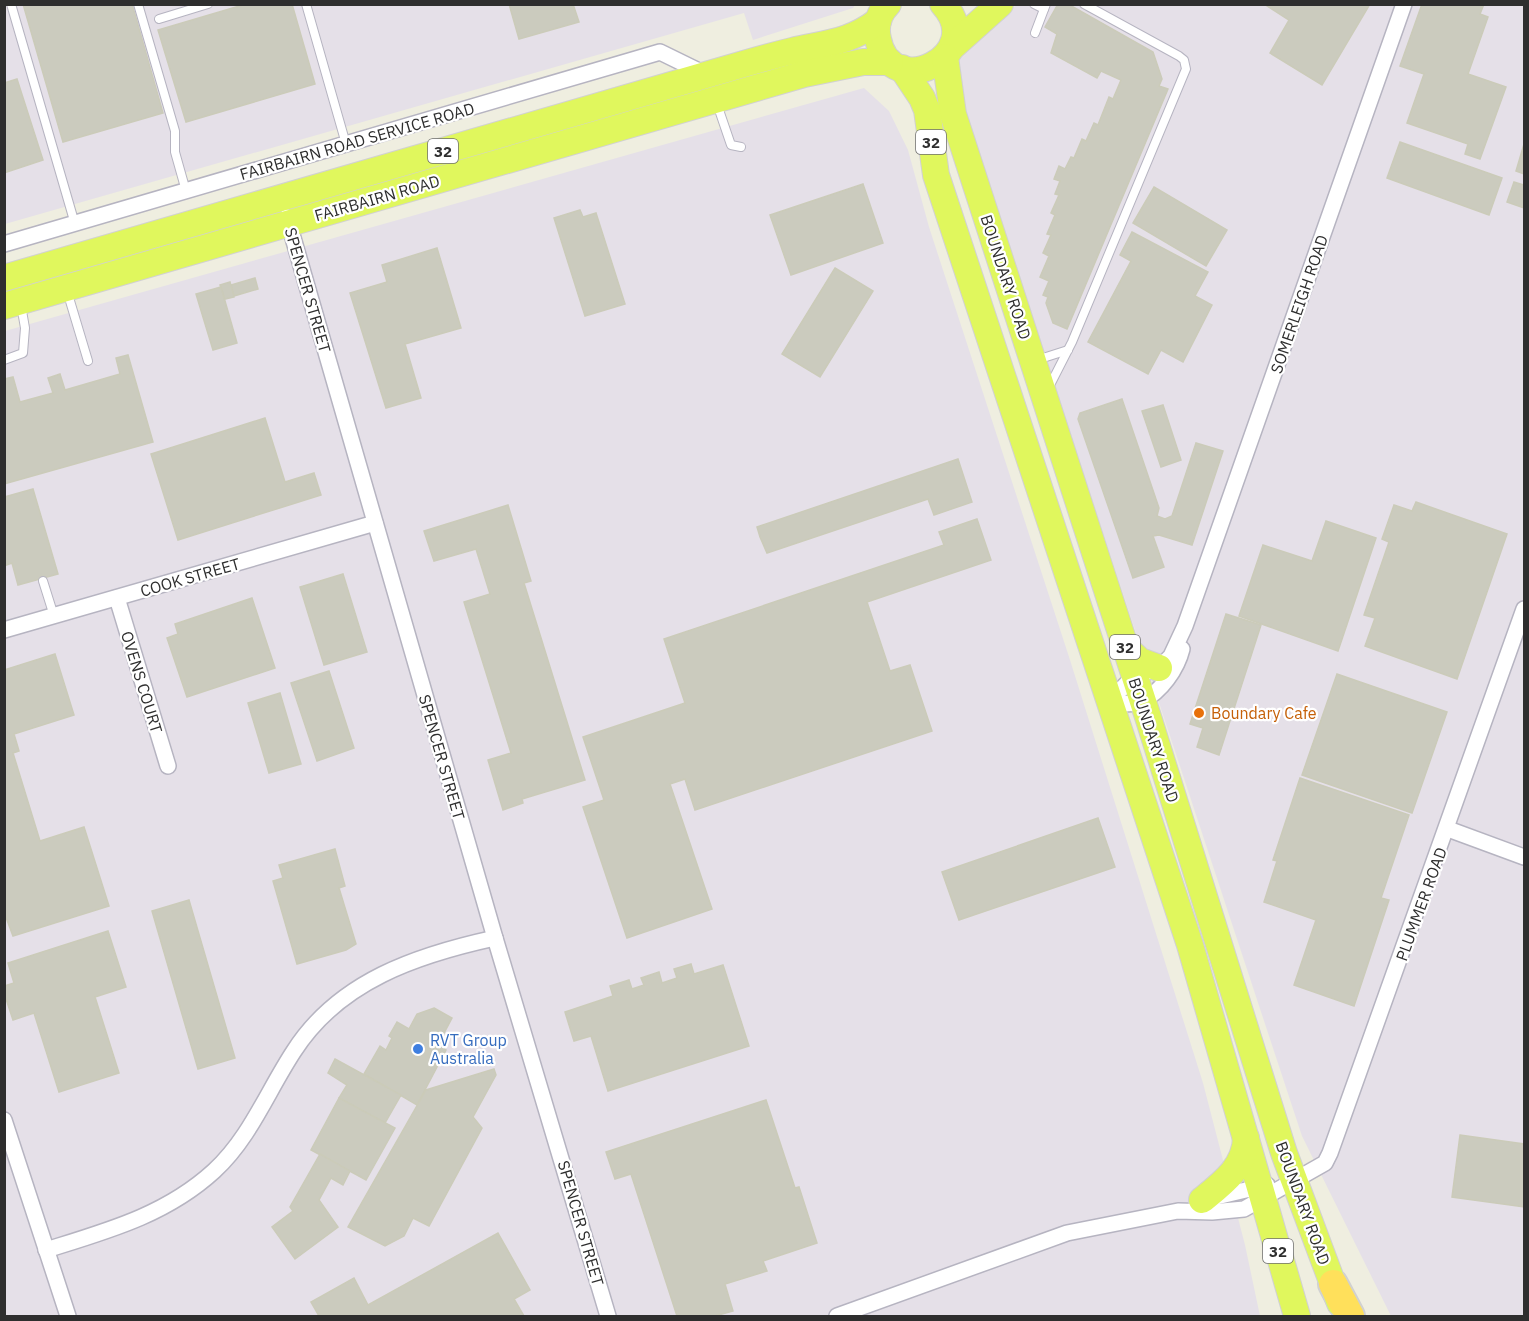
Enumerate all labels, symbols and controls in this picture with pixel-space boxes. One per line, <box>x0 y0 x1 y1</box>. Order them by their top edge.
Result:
street label: FAIRBAIRN ROAD SERVICE ROAD <box>237 98 477 184</box>
road number: 32 <box>916 130 946 154</box>
road number: 32 <box>428 139 458 163</box>
street label: FAIRBAIRN ROAD <box>312 171 442 225</box>
street label: BOUNDARY ROAD <box>976 212 1036 342</box>
street label: SPENCER STREET <box>281 225 335 355</box>
street label: SOMERLEIGH ROAD <box>1266 232 1332 376</box>
street label: COOK STREET <box>138 553 242 601</box>
street label: OVENS COURT <box>117 629 167 735</box>
road number: 32 <box>1110 635 1140 659</box>
street label: BOUNDARY ROAD <box>1124 675 1184 805</box>
street label: SPENCER STREET <box>415 692 469 822</box>
place label: Boundary Cafe <box>1211 703 1317 723</box>
marker: Boundary Cafe <box>1192 706 1206 720</box>
street label: PLUMMER ROAD <box>1391 844 1451 964</box>
place label: RVT Group Australia <box>430 1030 507 1068</box>
marker: RVT Group Australia <box>411 1042 425 1056</box>
street label: BOUNDARY ROAD <box>1271 1139 1335 1267</box>
street label: SPENCER STREET <box>554 1158 608 1288</box>
road number: 32 <box>1263 1239 1293 1263</box>

